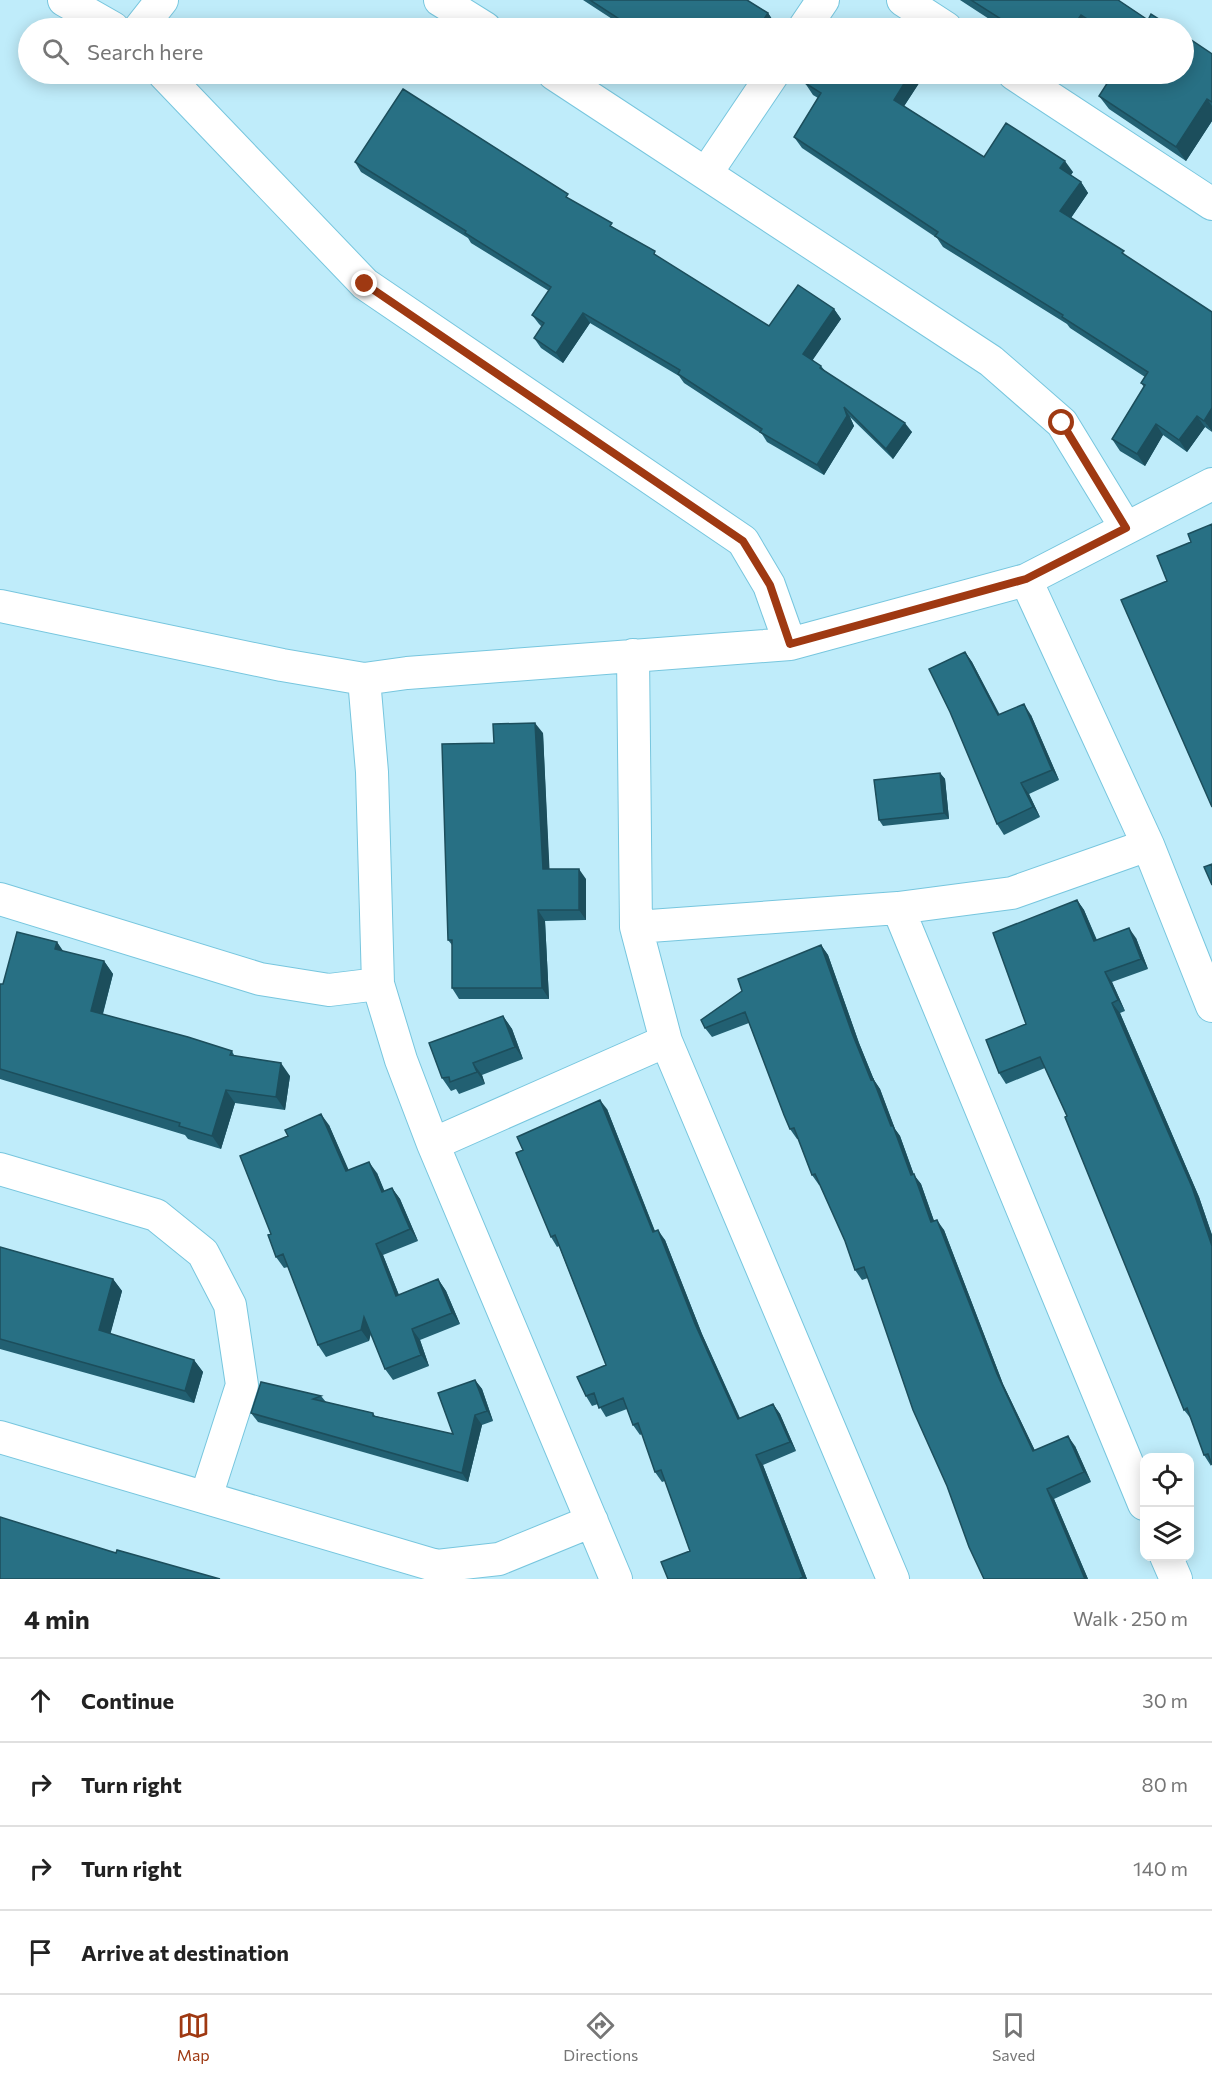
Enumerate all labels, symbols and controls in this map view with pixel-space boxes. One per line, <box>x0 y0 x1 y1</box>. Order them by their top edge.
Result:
search box <box>18 18 1194 84</box>
icon: search <box>39 35 72 68</box>
text: Search here <box>87 38 203 65</box>
route end <box>351 270 377 296</box>
route start <box>1048 409 1074 435</box>
map controls <box>1140 1453 1194 1561</box>
button: locate <box>1140 1453 1194 1507</box>
button: layers <box>1140 1507 1194 1561</box>
text: 4 min <box>24 1603 90 1634</box>
text: Walk · 250 m <box>1073 1606 1188 1630</box>
icon: ahead <box>24 1684 57 1717</box>
text: Continue <box>81 1687 174 1714</box>
text: 30 m <box>1142 1688 1188 1712</box>
icon: right <box>24 1768 57 1801</box>
text: Turn right <box>81 1771 182 1798</box>
text: 80 m <box>1142 1772 1188 1796</box>
icon: right <box>24 1852 57 1885</box>
text: Turn right <box>81 1855 182 1882</box>
text: 140 m <box>1133 1856 1188 1880</box>
icon: arrive <box>24 1936 57 1969</box>
text: Arrive at destination <box>81 1939 289 1966</box>
tab: Map <box>177 2009 210 2064</box>
tab: Directions <box>563 2009 638 2064</box>
tab: Saved <box>992 2009 1035 2064</box>

